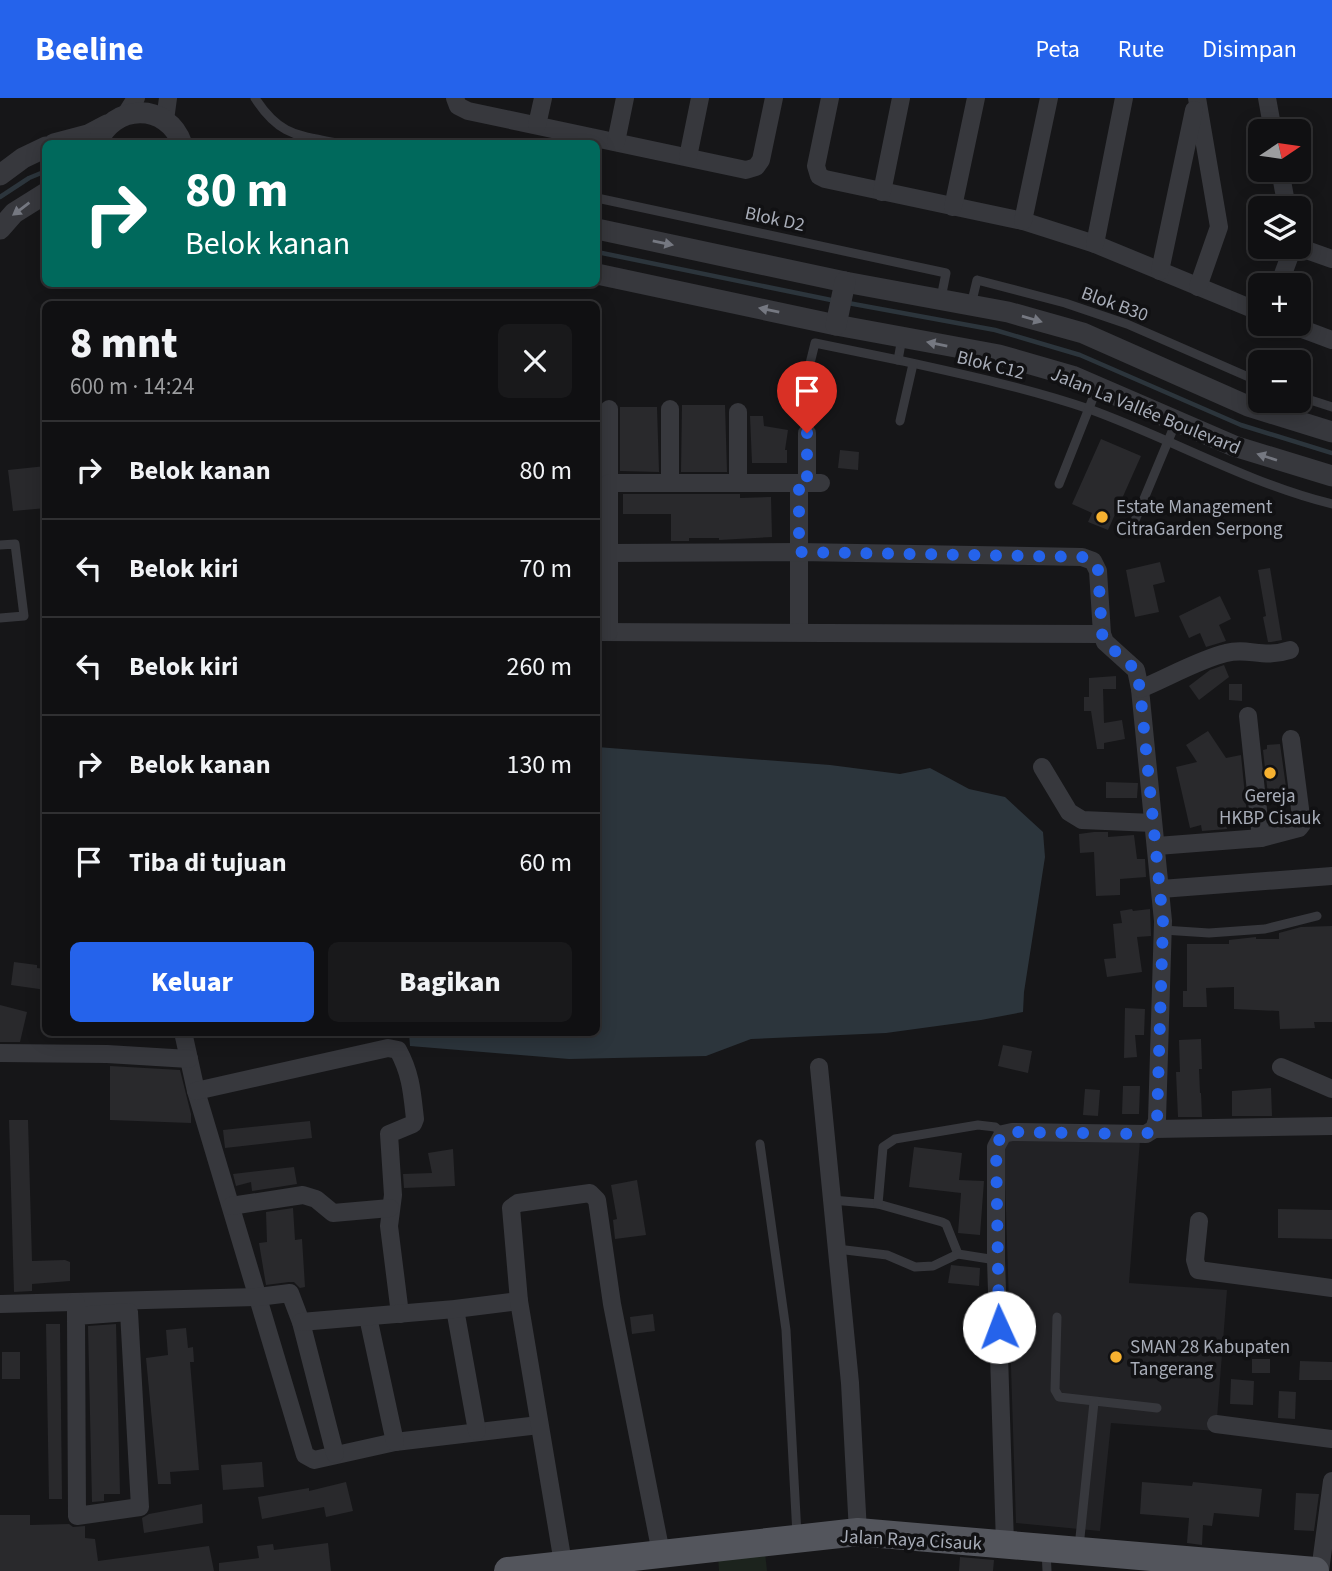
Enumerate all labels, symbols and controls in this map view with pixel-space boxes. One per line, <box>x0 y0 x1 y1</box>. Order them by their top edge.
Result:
text: Beeline <box>35 26 144 73</box>
text: Peta <box>1035 32 1080 67</box>
text: Rute <box>1118 32 1164 67</box>
text: Disimpan <box>1202 32 1297 67</box>
north arrow <box>1248 119 1311 182</box>
map controls <box>1248 119 1311 413</box>
text: 80 m <box>185 156 289 226</box>
icon: right <box>70 168 161 259</box>
button: layers <box>1248 196 1311 259</box>
street label: Blok D2 <box>742 200 807 239</box>
one-way arrow <box>12 201 30 215</box>
text: Belok kanan <box>185 221 350 267</box>
one-way arrow <box>653 238 675 249</box>
button: + <box>1248 273 1311 336</box>
street label: Blok B30 <box>1077 280 1152 329</box>
one-way arrow <box>758 305 780 316</box>
text: 8 mnt <box>70 314 178 374</box>
one-way arrow <box>1021 314 1042 324</box>
button: close <box>498 324 572 398</box>
one-way arrow <box>926 338 948 349</box>
street label: Blok C12 <box>954 344 1028 387</box>
button: − <box>1248 350 1311 413</box>
pin <box>777 361 837 433</box>
street label: Jalan La Vallée Boulevard <box>1047 361 1244 462</box>
text: 600 m · 14:24 <box>70 370 194 403</box>
icon: arrive <box>788 372 826 410</box>
icon: right <box>70 451 108 489</box>
one-way arrow <box>1256 451 1277 462</box>
text: Belok kanan <box>129 452 271 489</box>
text: 80 m <box>519 452 572 489</box>
place label: Estate Management CitraGarden Serpong <box>1116 494 1283 543</box>
marker: Estate Management CitraGarden Serpong <box>1094 509 1110 525</box>
icon: left <box>70 549 108 587</box>
text: Belok kiri <box>129 550 238 587</box>
text: 70 m <box>519 550 572 587</box>
icon: left <box>70 647 108 685</box>
text: Belok kiri <box>129 648 238 685</box>
text: 260 m <box>506 648 572 685</box>
icon: right <box>70 745 108 783</box>
text: Belok kanan <box>129 746 271 783</box>
text: 130 m <box>506 746 572 783</box>
marker: Gereja HKBP Cisauk <box>1262 765 1278 781</box>
place label: Gereja HKBP Cisauk <box>1219 783 1322 832</box>
icon: arrive <box>70 843 108 881</box>
text: Tiba di tujuan <box>129 844 287 881</box>
text: 60 m <box>519 844 572 881</box>
button: Keluar <box>70 942 314 1022</box>
button: Bagikan <box>328 942 572 1022</box>
position arrow <box>962 1290 1036 1364</box>
place label: SMAN 28 Kabupaten Tangerang <box>1130 1334 1290 1383</box>
marker: SMAN 28 Kabupaten Tangerang <box>1108 1349 1124 1365</box>
street label: Jalan Raya Cisauk <box>839 1523 983 1558</box>

